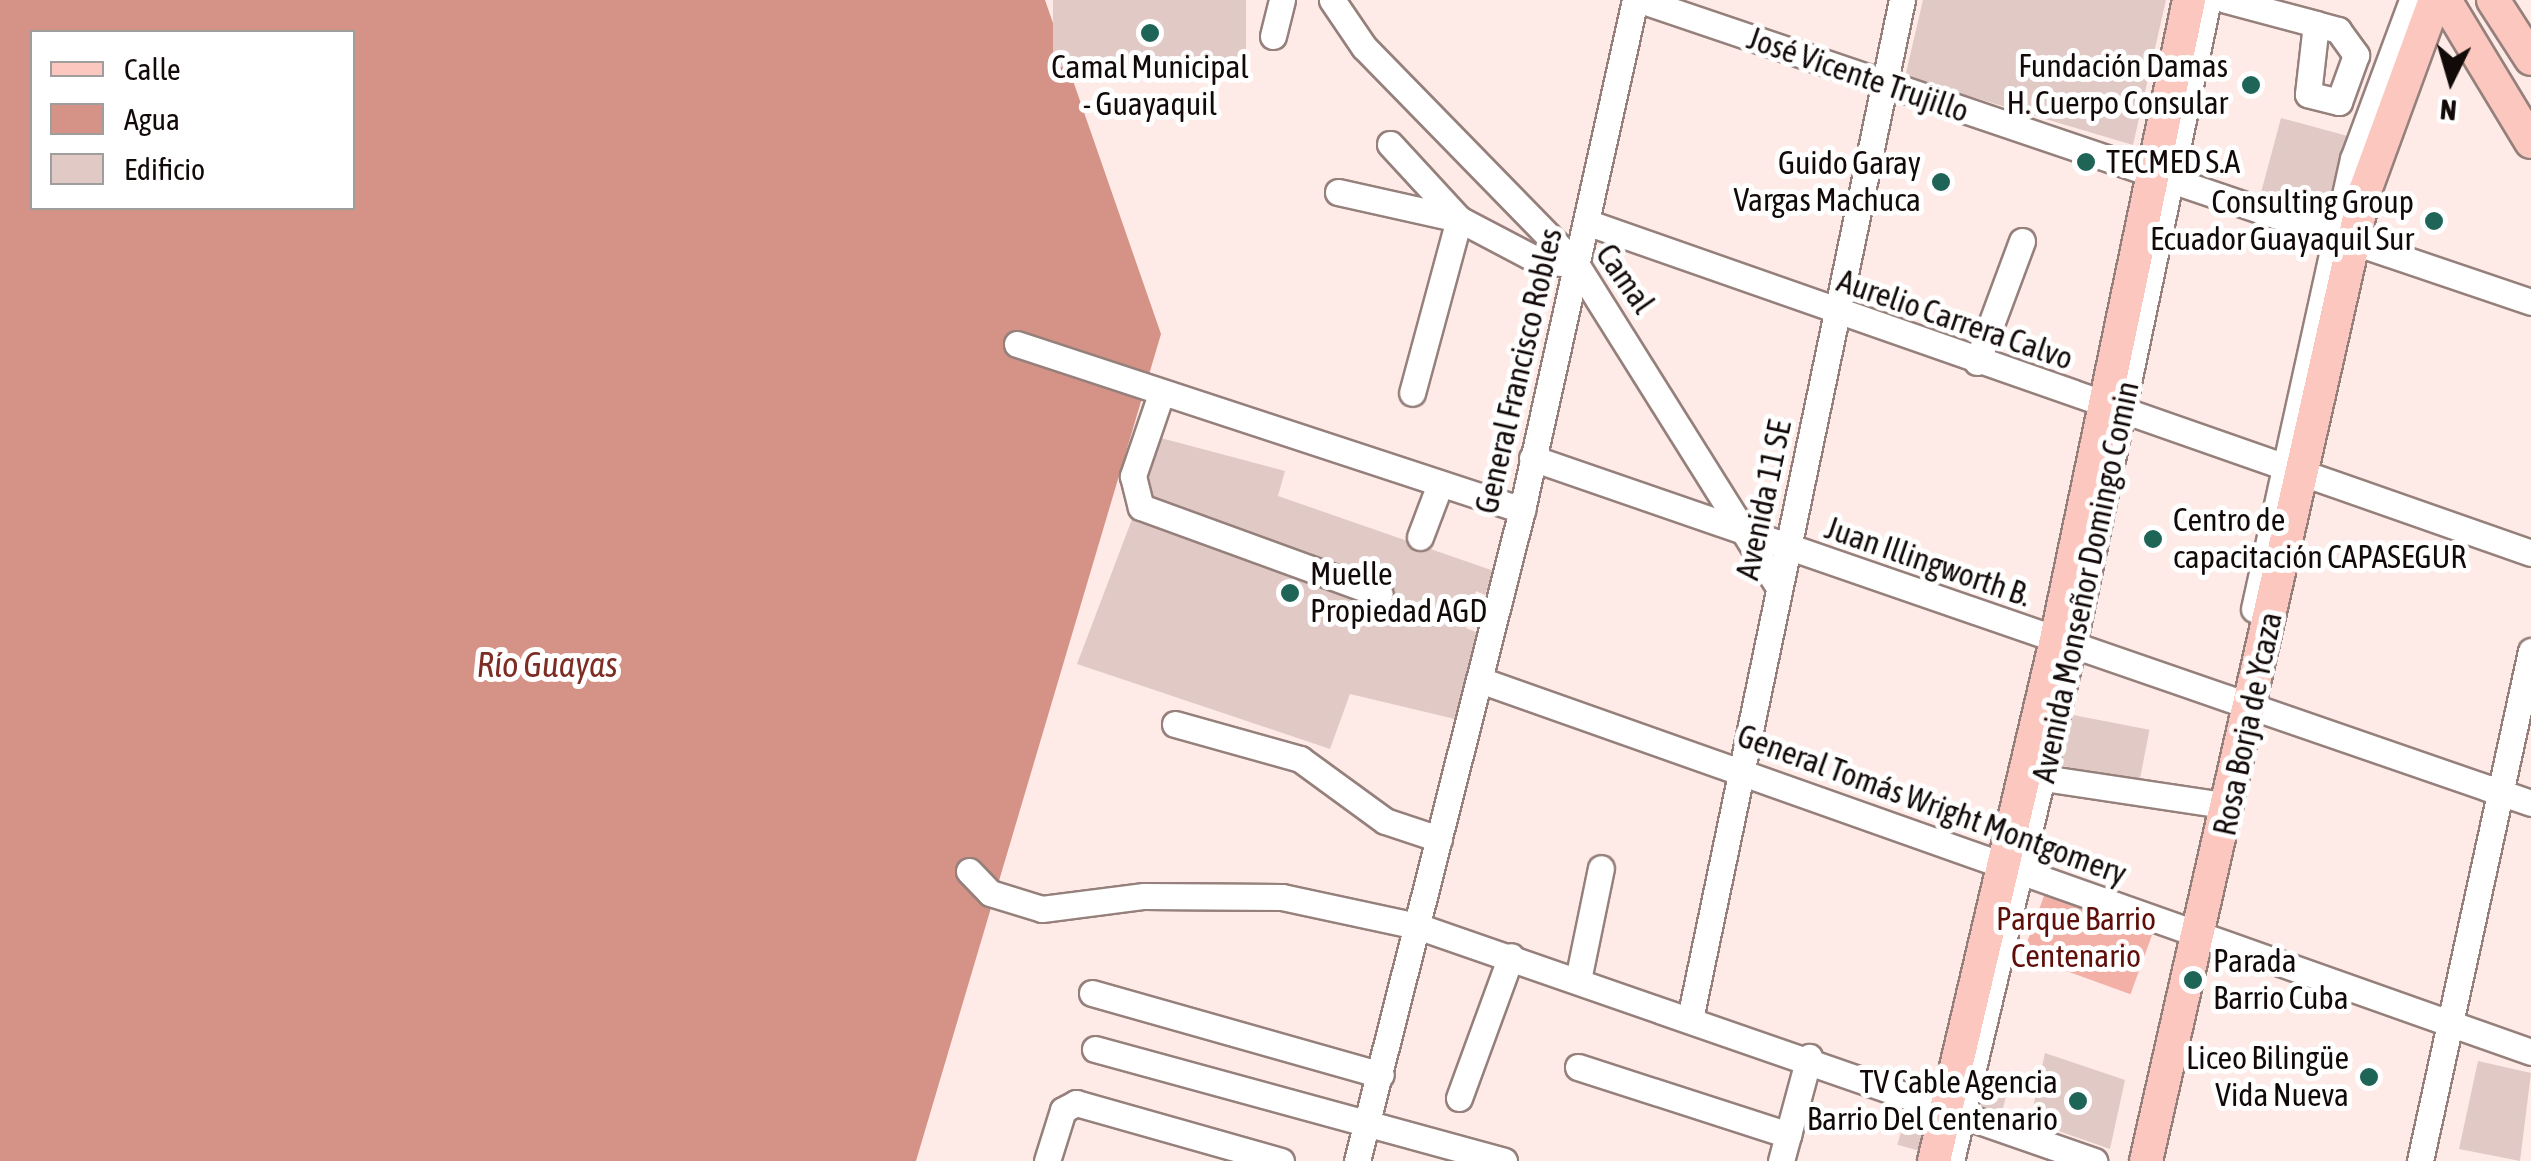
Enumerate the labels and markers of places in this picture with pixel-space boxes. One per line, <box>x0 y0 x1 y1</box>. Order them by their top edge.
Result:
marker: Camal Municipal - Guayaquil <box>1139 22 1161 44</box>
place label: Fundación Damas H. Cuerpo Consular <box>2006 48 2228 123</box>
place label: Camal Municipal - Guayaquil <box>1051 49 1249 124</box>
marker: Fundación Damas H. Cuerpo Consular <box>2238 72 2264 98</box>
place label: TECMED S.A <box>2106 143 2240 181</box>
place label: Guido Garay Vargas Machuca <box>1733 145 1921 220</box>
marker: TECMED S.A <box>2075 151 2097 173</box>
marker: Guido Garay Vargas Machuca <box>1930 171 1952 193</box>
place label: Consulting Group Ecuador Guayaquil Sur <box>2150 184 2414 259</box>
marker: Consulting Group Ecuador Guayaquil Sur <box>2423 210 2445 232</box>
place label: Centro de capacitación CAPASEGUR <box>2173 502 2466 577</box>
marker: Centro de capacitación CAPASEGUR <box>2142 528 2164 550</box>
place label: Muelle Propiedad AGD <box>1310 556 1487 631</box>
marker: Muelle Propiedad AGD <box>1279 582 1301 604</box>
place label: Parada Barrio Cuba <box>2213 943 2349 1018</box>
marker: Parada Barrio Cuba <box>2182 969 2204 991</box>
place label: Liceo Bilingüe Vida Nueva <box>2186 1040 2349 1115</box>
place label: TV Cable Agencia Barrio Del Centenario <box>1807 1064 2058 1139</box>
marker: Liceo Bilingüe Vida Nueva <box>2358 1066 2380 1088</box>
marker: TV Cable Agencia Barrio Del Centenario <box>2067 1090 2089 1112</box>

